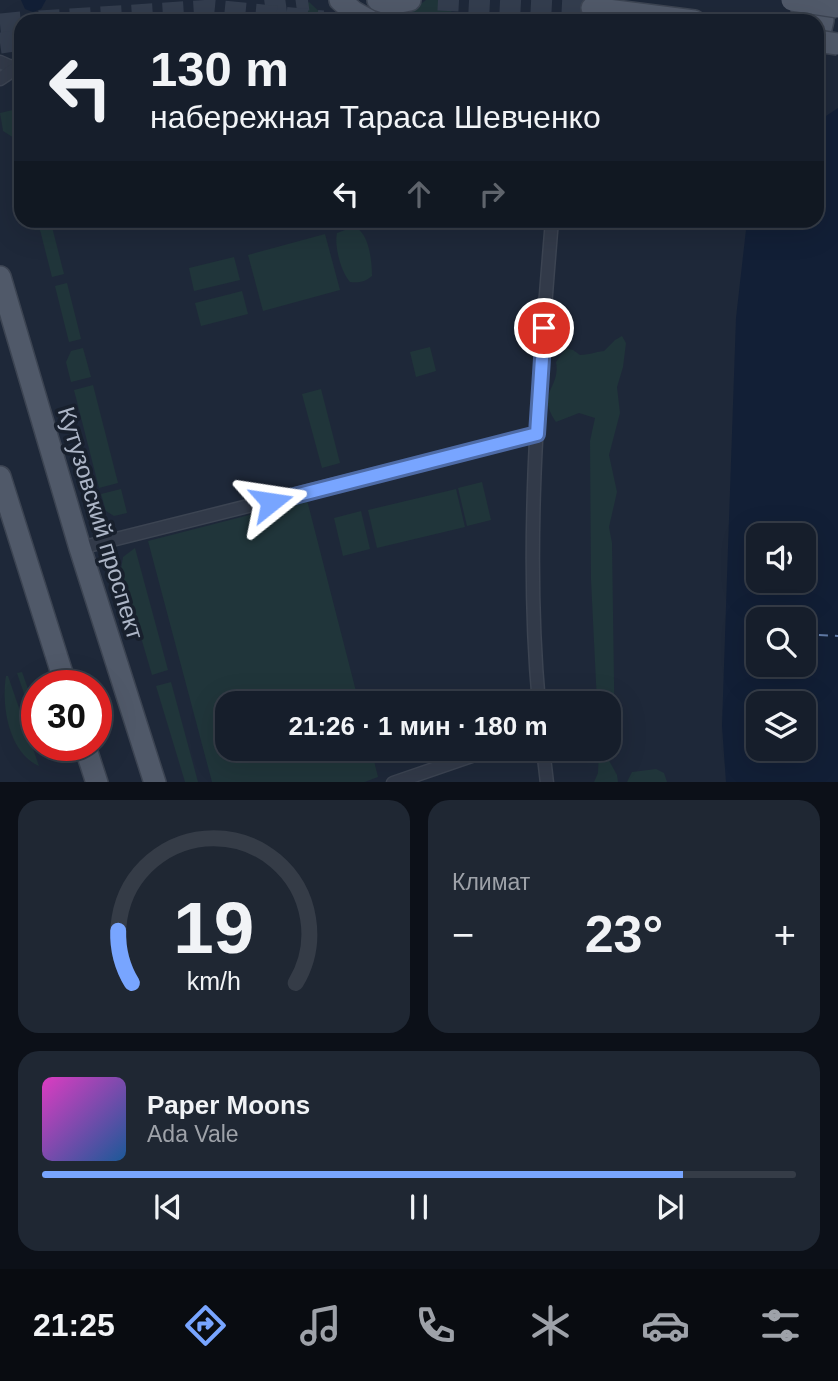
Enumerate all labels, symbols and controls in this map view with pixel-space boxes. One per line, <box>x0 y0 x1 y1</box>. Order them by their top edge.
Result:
icon: left <box>35 42 126 133</box>
text: 130 m <box>150 42 289 96</box>
text: набережная Тараса Шевченко <box>150 99 601 135</box>
icon: left <box>327 175 365 213</box>
icon: ahead <box>400 175 438 213</box>
icon: right <box>473 175 511 213</box>
pin <box>514 298 574 358</box>
icon: arrive <box>525 309 563 347</box>
street label: Кутузовский проспект <box>53 404 149 642</box>
position arrow <box>234 465 308 539</box>
map controls <box>746 523 816 761</box>
button: sound <box>746 523 816 593</box>
button: search <box>746 607 816 677</box>
speed limit sign: 30 <box>21 670 112 761</box>
button: layers <box>746 691 816 761</box>
text: 21:26 · 1 мин · 180 m <box>288 711 548 741</box>
text: Климат <box>452 869 530 895</box>
text: 19 <box>174 887 254 968</box>
text: 23° <box>585 905 663 963</box>
text: − <box>452 914 474 956</box>
text: + <box>774 914 796 956</box>
text: km/h <box>187 966 241 994</box>
text: Paper Moons <box>147 1090 310 1120</box>
text: Ada Vale <box>147 1121 239 1147</box>
icon: previous <box>149 1188 187 1226</box>
icon: pause <box>400 1188 438 1226</box>
icon: next <box>651 1188 689 1226</box>
icon: directions <box>181 1301 230 1350</box>
icon: music <box>296 1301 345 1350</box>
icon: phone <box>411 1301 460 1350</box>
icon: climate <box>526 1301 575 1350</box>
icon: car <box>641 1301 690 1350</box>
icon: filters <box>756 1301 805 1350</box>
text: 21:25 <box>33 1307 115 1343</box>

